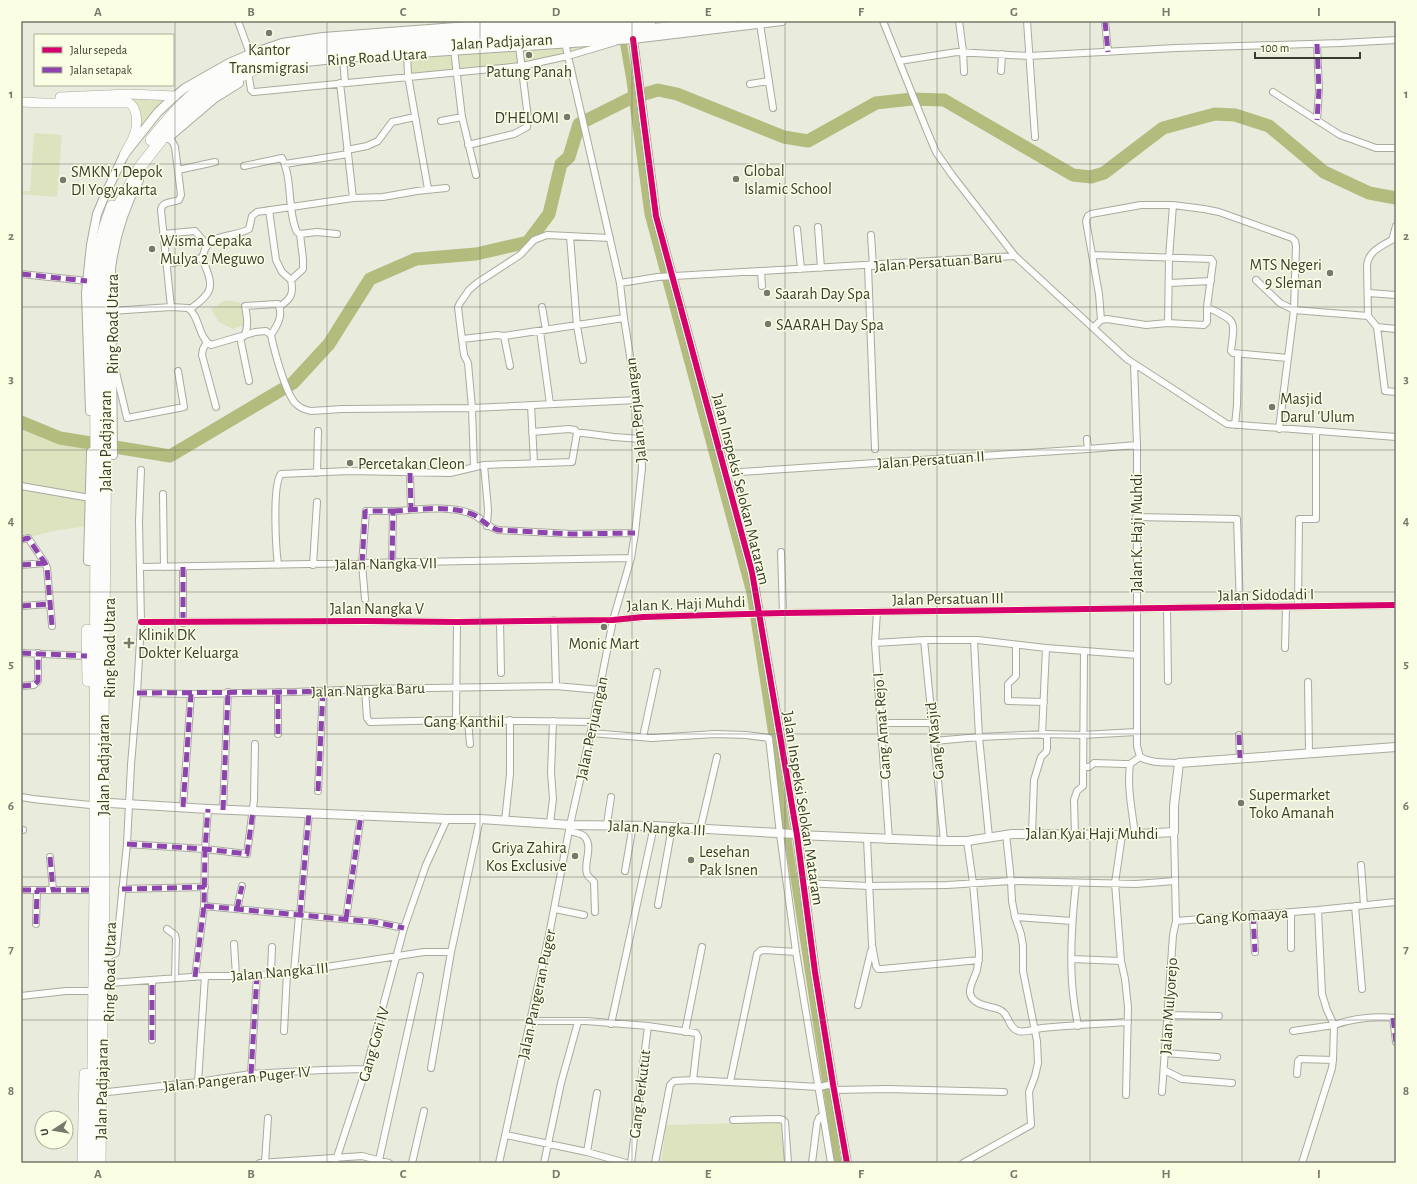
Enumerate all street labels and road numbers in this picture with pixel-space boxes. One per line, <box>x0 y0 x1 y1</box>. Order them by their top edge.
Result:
street label: Jalan Padjajaran <box>451 31 553 54</box>
street label: Ring Road Utara <box>326 46 428 68</box>
street label: Jalan Persatuan Baru <box>874 250 1003 274</box>
street label: Ring Road Utara <box>105 274 121 374</box>
street label: Jalan Perjuangan <box>623 357 650 463</box>
street label: Jalan Padjajaran <box>98 390 115 492</box>
street label: Jalan Inspeksi Selokan Mataram <box>710 392 773 586</box>
street label: Jalan Persatuan II <box>877 448 985 472</box>
street label: Jalan K. Haji Muhdi <box>1129 474 1146 592</box>
street label: Jalan Nangka VII <box>335 555 437 573</box>
street label: Jalan Sidodadi I <box>1218 586 1314 604</box>
street label: Jalan Persatuan III <box>892 590 1004 608</box>
street label: Jalan K. Haji Muhdi <box>626 594 746 615</box>
street label: Ring Road Utara <box>102 598 118 698</box>
street label: Jalan Nangka V <box>330 601 424 617</box>
street label: Gang Amat Rejo I <box>870 672 895 780</box>
street label: Jalan Perjuangan <box>573 675 612 782</box>
street label: Jalan Nangka Baru <box>311 680 425 700</box>
street label: Gang Masjid <box>923 701 948 780</box>
street label: Jalan Inspeksi Selokan Mataram <box>780 710 826 906</box>
street label: Jalan Padjajaran <box>96 714 113 816</box>
street label: Gang Kanthil <box>424 714 504 730</box>
street label: Jalan Nangka III <box>608 817 706 839</box>
street label: Jalan Kyai Haji Muhdi <box>1026 826 1158 843</box>
street label: Gang Komaaya <box>1195 905 1289 928</box>
street label: Ring Road Utara <box>101 922 119 1022</box>
street label: Jalan Pangeran Puger <box>515 927 559 1061</box>
street label: Jalan Mulyorejo <box>1158 957 1181 1055</box>
street label: Jalan Nangka III <box>231 960 330 984</box>
street label: Gang Gori IV <box>356 1005 392 1084</box>
street label: Jalan Padjajaran <box>93 1038 112 1140</box>
street label: Gang Perkutut <box>627 1049 653 1139</box>
street label: Jalan Pangeran Puger IV <box>163 1063 312 1095</box>

